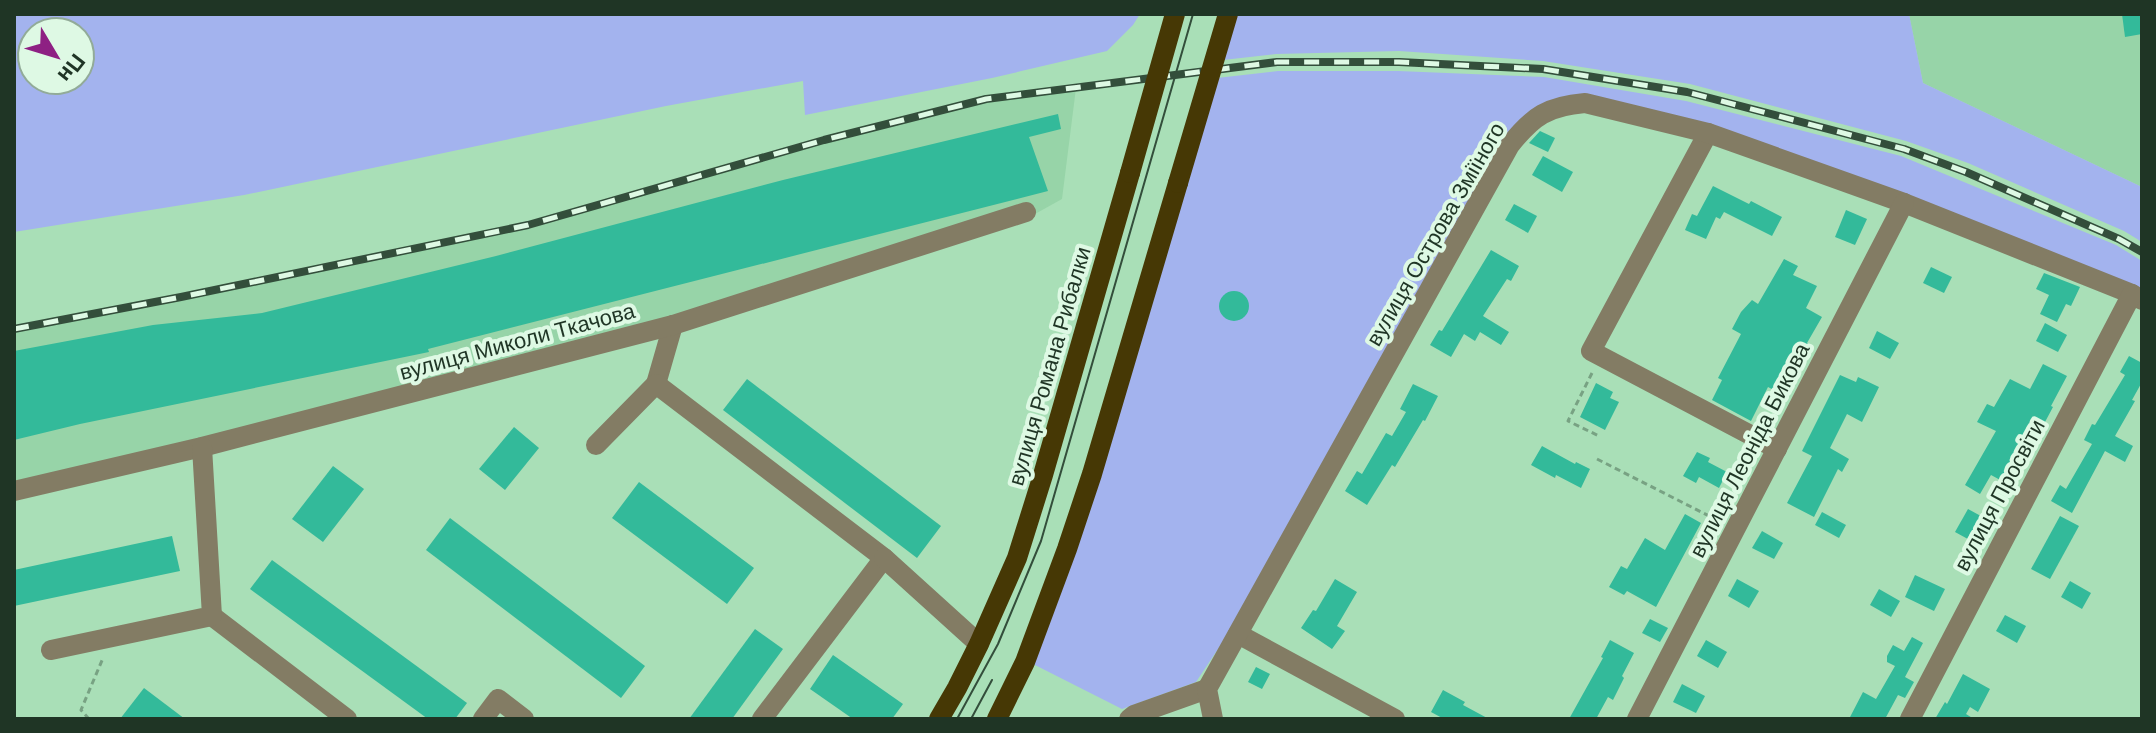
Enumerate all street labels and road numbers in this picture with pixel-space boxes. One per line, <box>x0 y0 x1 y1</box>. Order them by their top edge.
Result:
street label: вулиця Острова Зміїного <box>1361 118 1510 350</box>
street label: вулиця Романа Рибалки <box>1003 244 1096 488</box>
street label: вулиця Миколи Ткачова <box>397 298 638 385</box>
street label: вулиця Леоніда Бикова <box>1684 338 1815 562</box>
street label: вулиця Просвіти <box>1949 415 2050 575</box>

